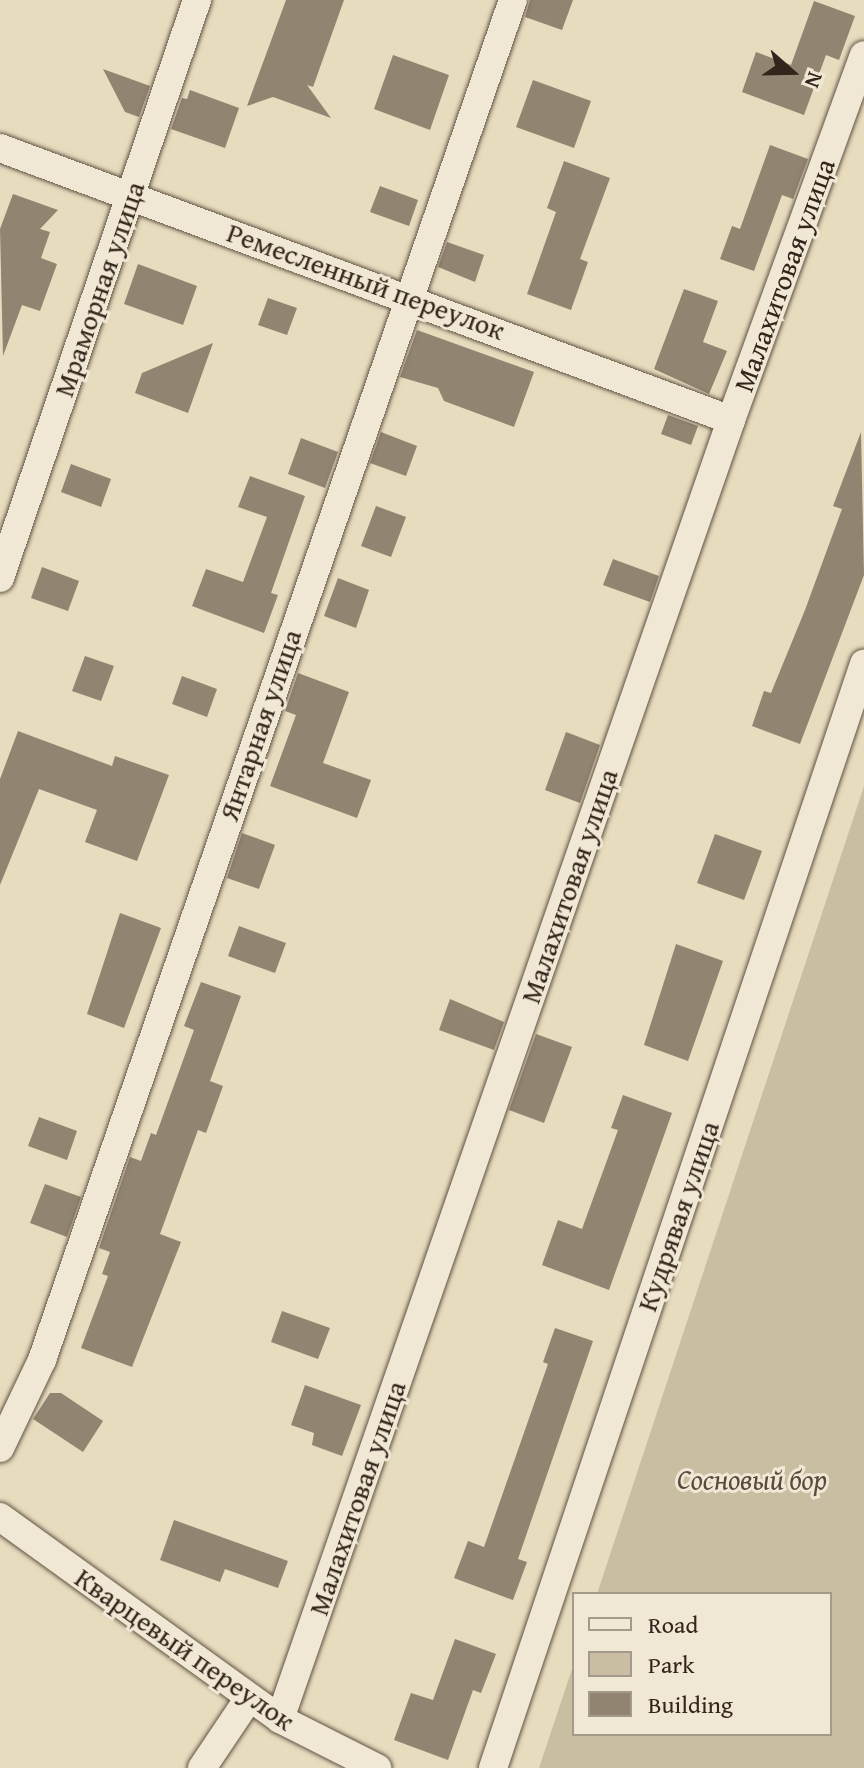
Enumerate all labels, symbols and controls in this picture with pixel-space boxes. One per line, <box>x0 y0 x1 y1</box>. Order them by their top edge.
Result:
north arrow <box>752 32 832 112</box>
text: N <box>797 68 832 93</box>
street label: Малахитовая улица <box>726 154 842 396</box>
street label: Мраморная улица <box>46 177 152 401</box>
street label: Ремесленный переулок <box>223 215 509 347</box>
street label: Янтарная улица <box>212 625 308 825</box>
street label: Малахитовая улица <box>513 764 625 1008</box>
street label: Кудрявая улица <box>630 1117 726 1315</box>
street label: Малахитовая улица <box>301 1376 413 1620</box>
park label: Сосновый бор <box>677 1462 827 1496</box>
street label: Кварцевый переулок <box>69 1561 301 1737</box>
legend <box>572 1592 832 1736</box>
text: Road <box>648 1607 698 1642</box>
text: Park <box>648 1647 694 1682</box>
text: Building <box>648 1687 733 1722</box>

